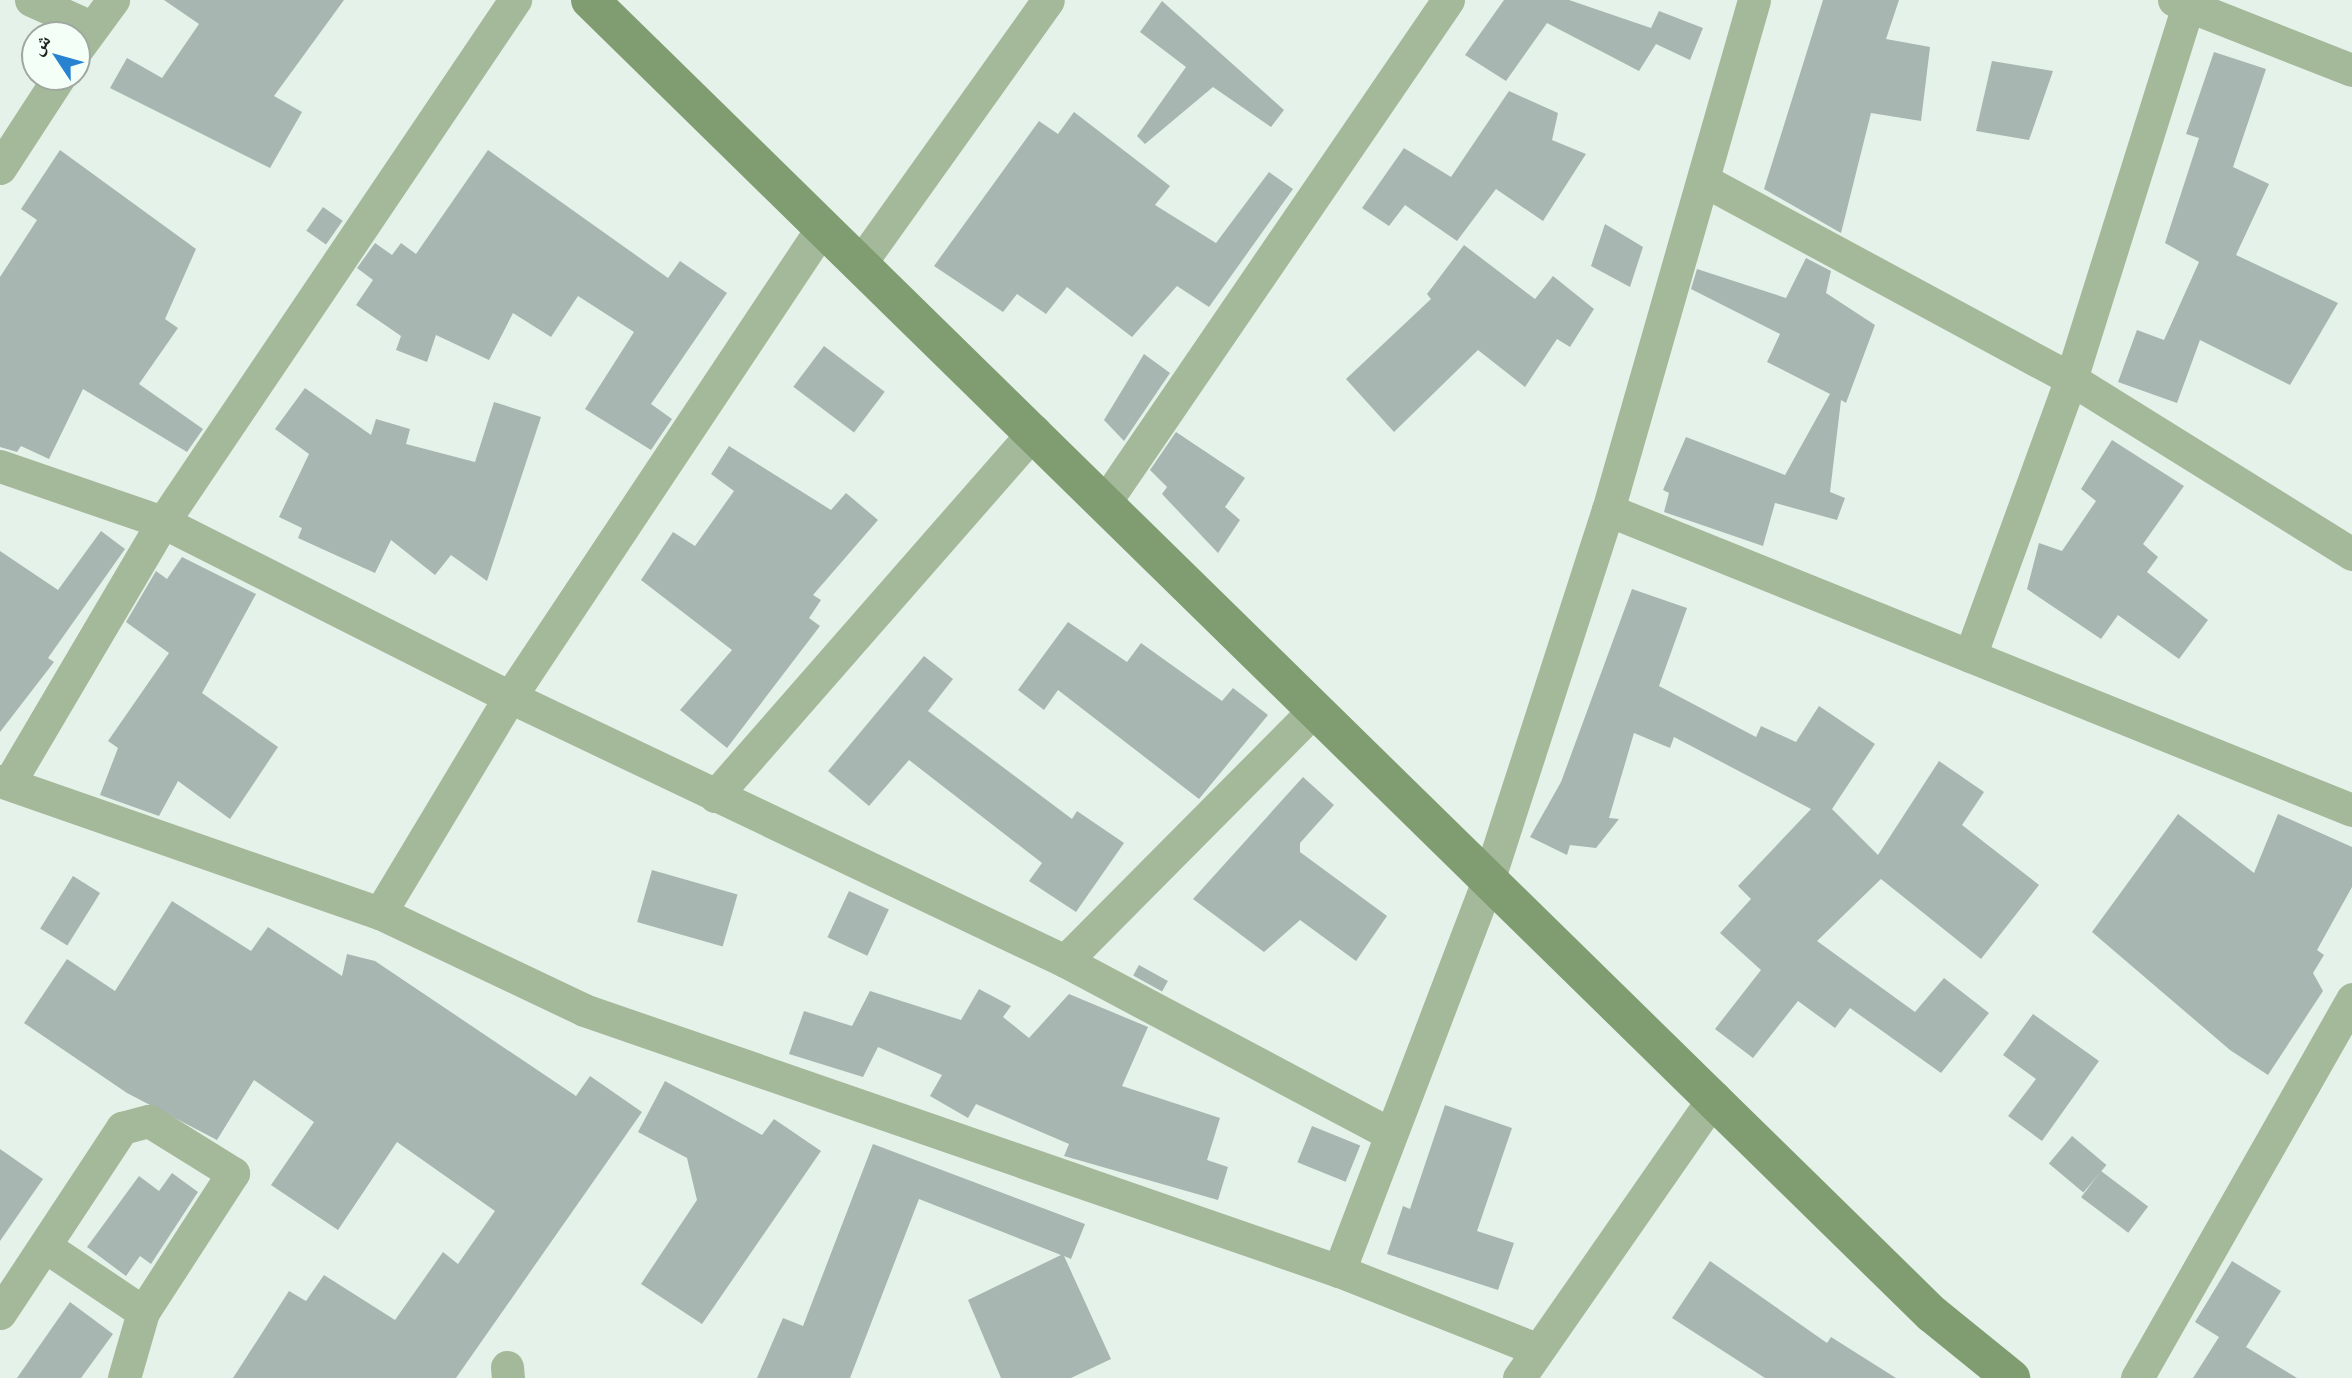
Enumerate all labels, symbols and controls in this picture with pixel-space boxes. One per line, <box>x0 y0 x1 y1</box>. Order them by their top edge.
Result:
north arrow <box>21 21 91 91</box>
text: ش <box>25 30 55 59</box>

